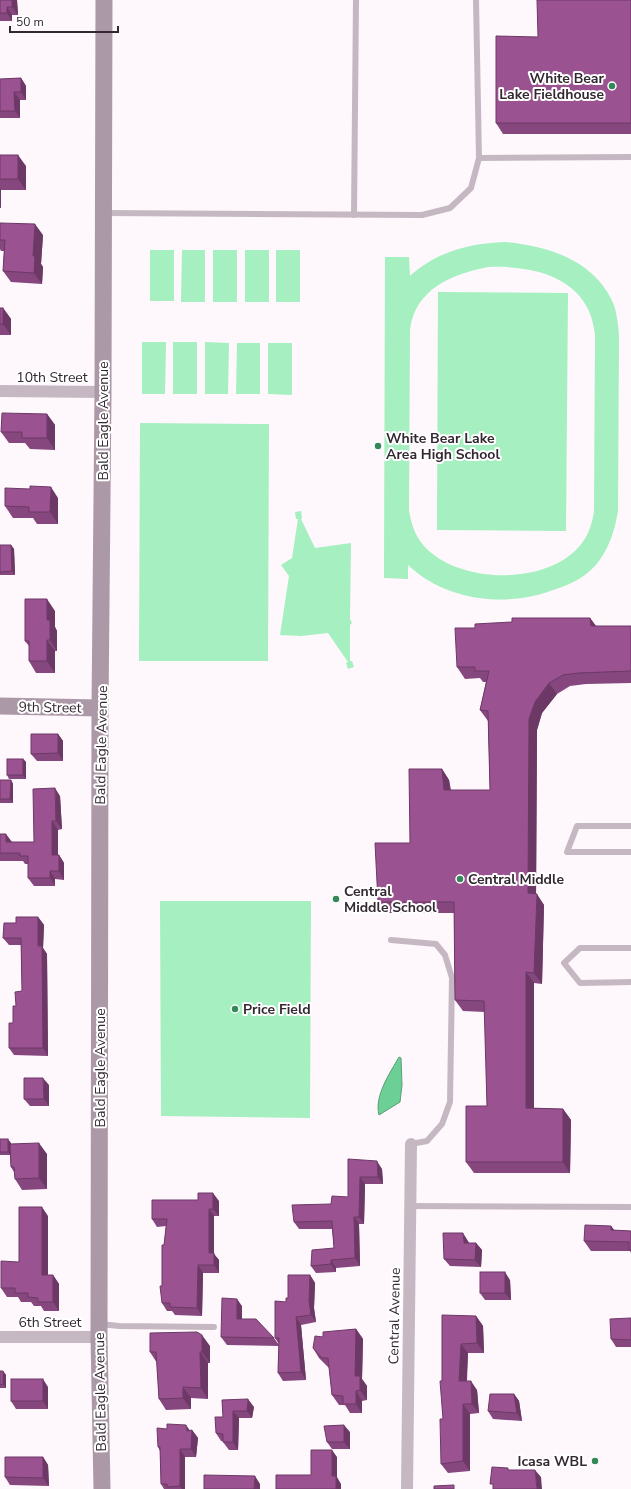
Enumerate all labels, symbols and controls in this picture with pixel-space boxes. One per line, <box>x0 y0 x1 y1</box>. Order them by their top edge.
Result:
scale bar <box>10 8 118 34</box>
text: 50 m <box>16 14 44 30</box>
place label: White Bear Lake Fieldhouse <box>499 69 605 104</box>
marker: White Bear Lake Fieldhouse <box>607 81 617 91</box>
street label: Bald Eagle Avenue <box>94 361 113 481</box>
street label: 10th Street <box>16 368 88 387</box>
place label: White Bear Lake Area High School <box>386 429 500 464</box>
marker: White Bear Lake Area High School <box>373 441 383 451</box>
street label: Bald Eagle Avenue <box>91 685 112 805</box>
street label: 9th Street <box>18 697 82 718</box>
place label: Central Middle <box>468 870 564 889</box>
marker: Central Middle <box>455 874 465 884</box>
place label: Central Middle School <box>344 882 437 917</box>
marker: Central Middle School <box>331 894 341 904</box>
place label: Price Field <box>243 1000 311 1019</box>
marker: Price Field <box>230 1004 240 1014</box>
street label: Bald Eagle Avenue <box>91 1008 110 1128</box>
street label: Central Avenue <box>384 1267 405 1365</box>
street label: 6th Street <box>18 1313 82 1332</box>
street label: Bald Eagle Avenue <box>90 1332 111 1452</box>
place label: Icasa WBL <box>517 1452 587 1471</box>
marker: Icasa WBL <box>590 1456 600 1466</box>

